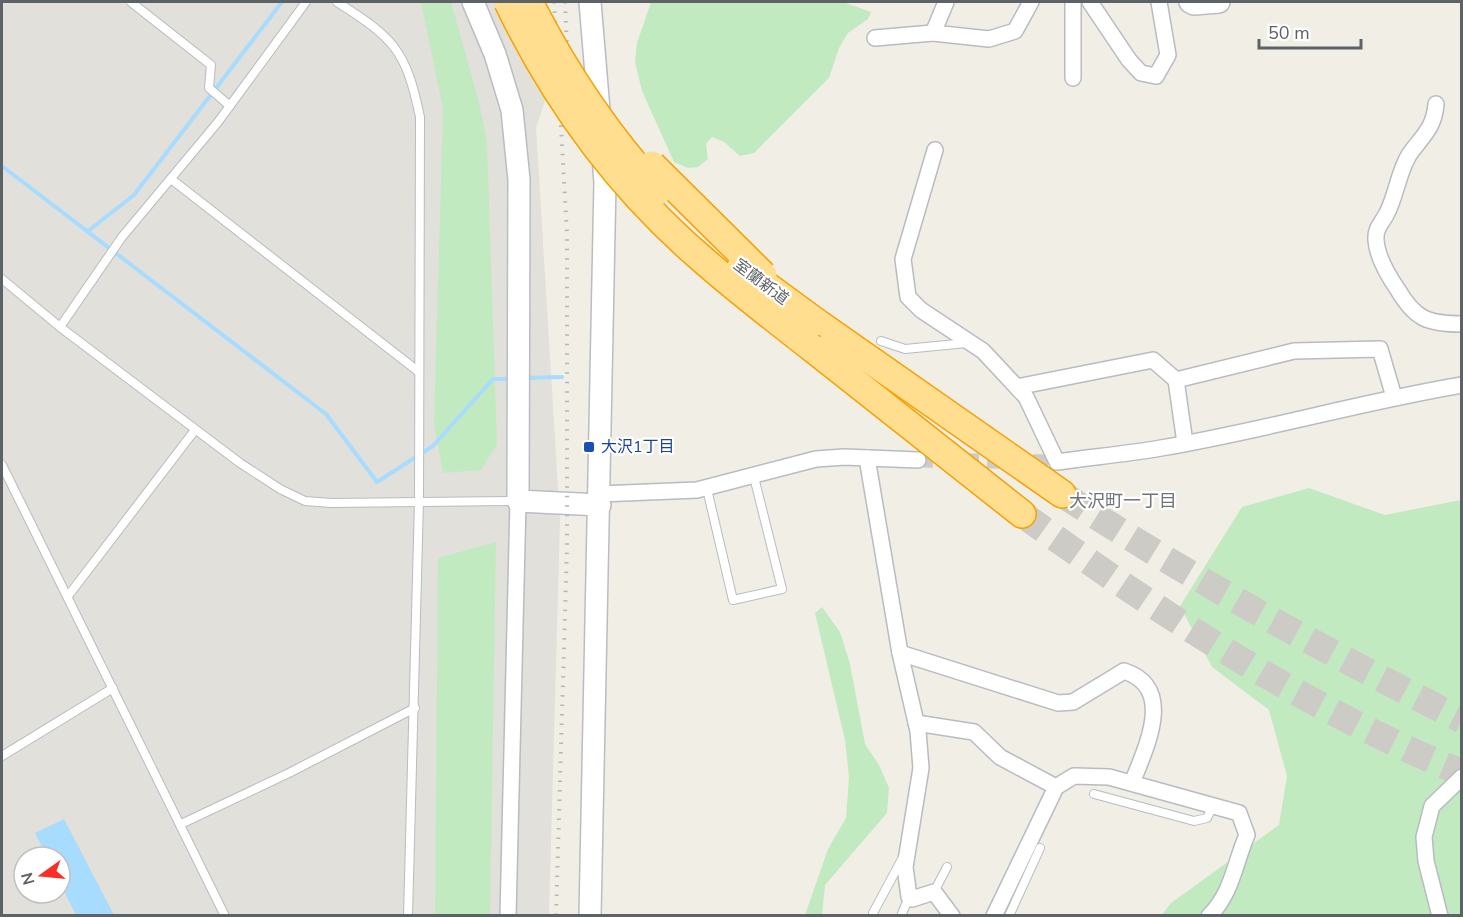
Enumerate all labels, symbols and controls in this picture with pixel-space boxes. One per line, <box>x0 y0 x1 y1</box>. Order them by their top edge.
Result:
scale bar <box>1259 12 1361 50</box>
text: 50 m <box>1268 21 1310 45</box>
street label: 室蘭新道 <box>729 254 793 310</box>
place label: 大沢1丁目 <box>601 436 675 458</box>
marker: 大沢1丁目 <box>582 440 596 454</box>
district label: 大沢町一丁目 <box>1069 489 1177 513</box>
north arrow <box>12 845 72 905</box>
text: N <box>16 870 41 887</box>

